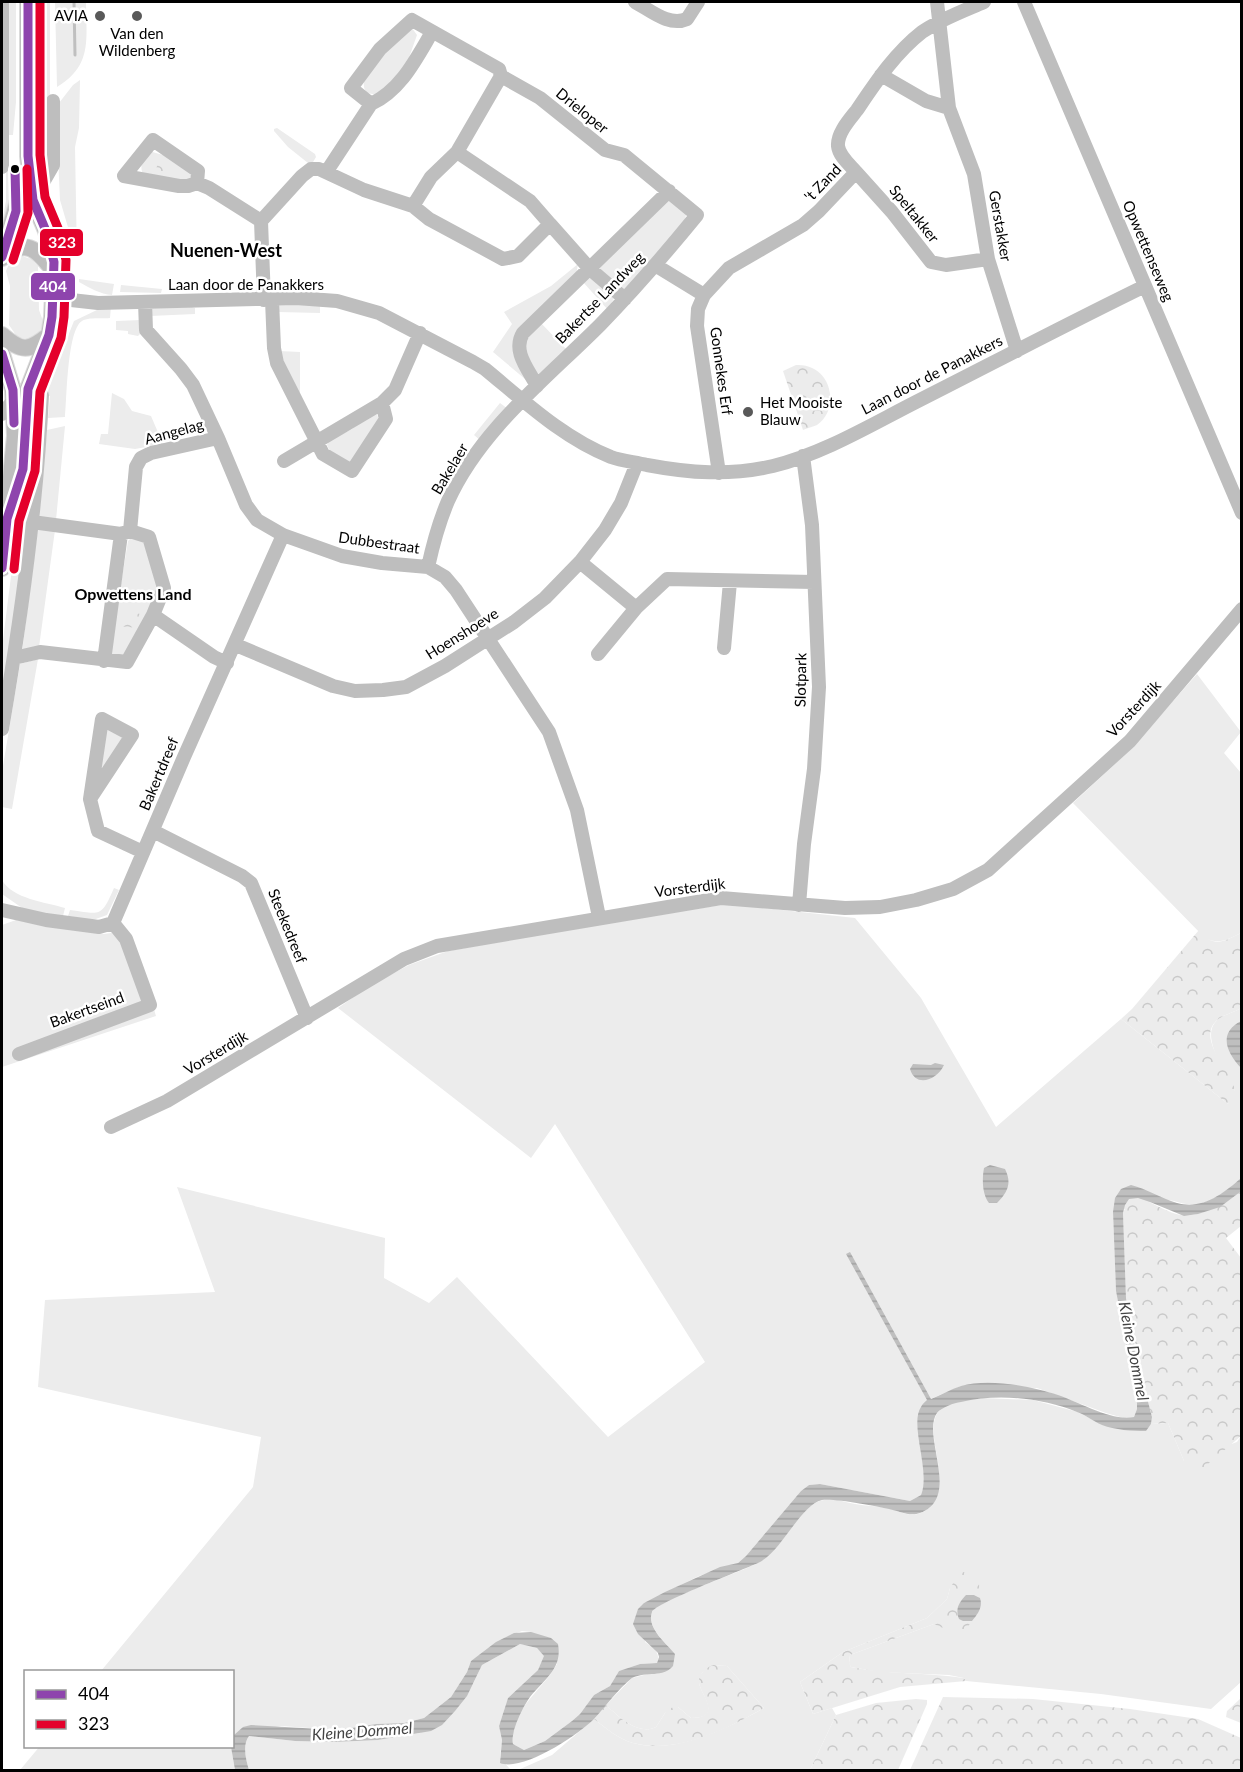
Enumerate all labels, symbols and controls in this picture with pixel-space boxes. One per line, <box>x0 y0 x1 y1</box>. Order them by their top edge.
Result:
place label: AVIA <box>54 6 89 24</box>
marker: AVIA <box>93 9 107 23</box>
marker: Van den Wildenberg <box>130 9 144 23</box>
place label: Van den Wildenberg <box>99 24 176 59</box>
street label: Drieloper <box>553 84 613 137</box>
street label: 't Zand <box>800 160 845 205</box>
unlabelled marker <box>9 163 21 175</box>
street label: Speltakker <box>886 181 944 246</box>
street label: Gerstakker <box>986 189 1016 263</box>
street label: Opwettenseweg <box>1120 197 1178 304</box>
line badge: 323 <box>39 228 84 257</box>
text: 323 <box>48 232 76 251</box>
district label: Nuenen-West <box>170 239 282 261</box>
street label: Bakertse Landweg <box>551 248 648 347</box>
line badge: 404 <box>30 272 76 301</box>
street label: Laan door de Panakkers <box>168 275 324 293</box>
text: 404 <box>39 276 67 295</box>
street label: Gonnekes Erf <box>707 326 737 417</box>
street label: Laan door de Panakkers <box>858 331 1005 418</box>
place label: Het Mooiste Blauw <box>760 393 842 428</box>
marker: Het Mooiste Blauw <box>741 405 755 419</box>
street label: Aangelag <box>142 414 205 448</box>
street label: Bakelaer <box>427 439 472 497</box>
street label: Dubbestraat <box>337 527 421 557</box>
district label: Opwettens Land <box>74 584 192 603</box>
street label: Hoenshoeve <box>422 604 501 663</box>
street label: Slotpark <box>791 652 809 707</box>
street label: Vorsterdijk <box>1102 676 1164 740</box>
street label: Bakertdreef <box>135 734 182 813</box>
street label: Vorsterdijk <box>653 874 727 900</box>
street label: Steekedreef <box>265 886 311 966</box>
street label: Bakertseind <box>47 987 126 1031</box>
street label: Vorsterdijk <box>180 1026 251 1078</box>
water label: Kleine Dommel <box>1116 1300 1154 1403</box>
legend <box>24 1670 234 1748</box>
text: 404 <box>78 1682 109 1704</box>
text: 323 <box>78 1712 109 1734</box>
water label: Kleine Dommel <box>311 1717 413 1743</box>

